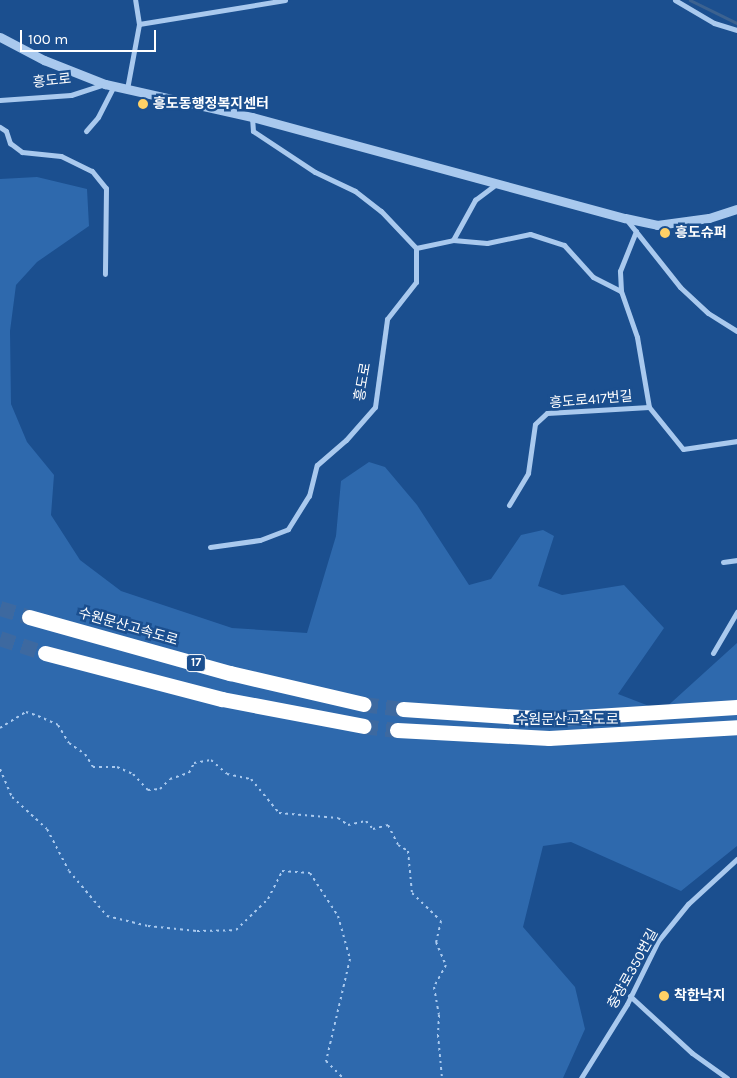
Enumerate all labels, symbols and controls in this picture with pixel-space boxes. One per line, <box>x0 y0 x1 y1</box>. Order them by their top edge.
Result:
scale bar <box>22 20 159 52</box>
text: 100 m <box>28 30 68 48</box>
street label: 흥도로 <box>32 71 72 91</box>
place label: 흥도동행정복지센터 <box>153 96 269 112</box>
marker: 흥도동행정복지센터 <box>137 98 149 110</box>
place label: 흥도슈퍼 <box>675 225 727 241</box>
marker: 흥도슈퍼 <box>659 227 671 239</box>
street label: 흥도로 <box>351 362 375 402</box>
street label: 흥도로417번길 <box>549 388 633 412</box>
street label: 수원문산고속도로 <box>76 605 180 649</box>
road number: 17 <box>185 654 207 672</box>
street label: 수원문산고속도로 <box>515 712 619 728</box>
street label: 충장로350번길 <box>604 926 662 1012</box>
place label: 착한낙지 <box>674 988 726 1004</box>
marker: 착한낙지 <box>658 990 670 1002</box>

